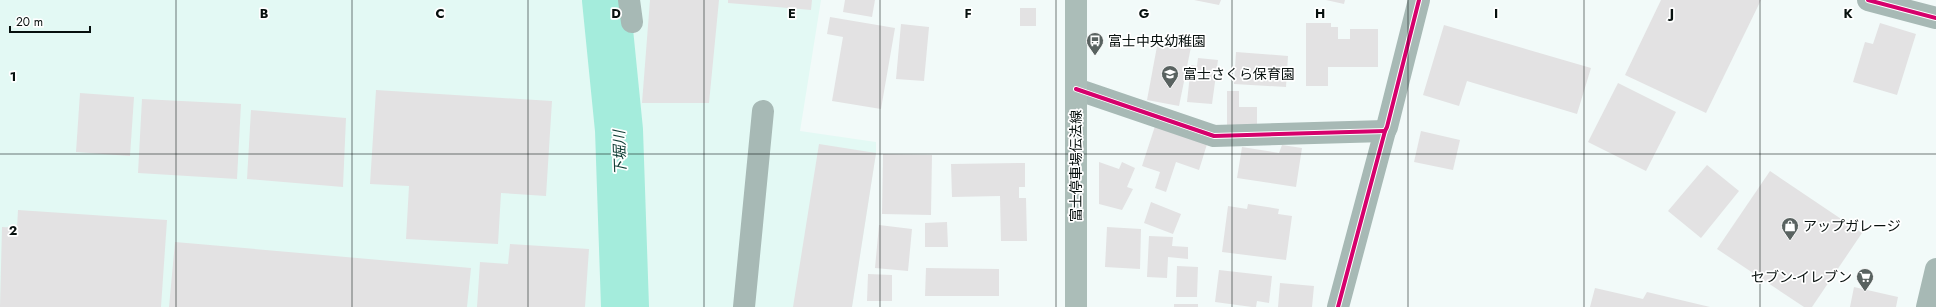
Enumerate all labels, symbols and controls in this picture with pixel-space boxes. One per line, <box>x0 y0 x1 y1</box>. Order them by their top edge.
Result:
text: B <box>260 4 269 23</box>
text: C <box>435 4 445 23</box>
text: D <box>611 4 621 23</box>
text: E <box>788 4 796 23</box>
text: F <box>964 4 972 23</box>
text: G <box>1139 4 1150 23</box>
text: H <box>1315 4 1325 23</box>
text: I <box>1494 4 1498 23</box>
text: J <box>1667 4 1674 23</box>
text: K <box>1843 4 1853 23</box>
scale bar <box>10 8 90 34</box>
text: 20 m <box>16 13 43 31</box>
bus stop icon: 富士中央幼稚園 <box>1085 31 1105 56</box>
place label: 富士中央幼稚園 <box>1108 31 1206 51</box>
school or university icon: 富士さくら保育園 <box>1160 64 1180 89</box>
place label: 富士さくら保育園 <box>1183 64 1295 84</box>
text: 1 <box>10 67 16 86</box>
street label: 富士停車場伝法線 <box>1066 110 1086 222</box>
water label: 下堀川 <box>608 128 632 176</box>
shop icon: アップガレージ <box>1780 216 1800 241</box>
place label: アップガレージ <box>1803 216 1901 236</box>
text: 2 <box>9 221 17 240</box>
place label: セブン-イレブン <box>1751 267 1852 287</box>
supermarket icon: セブン-イレブン <box>1855 267 1875 292</box>

